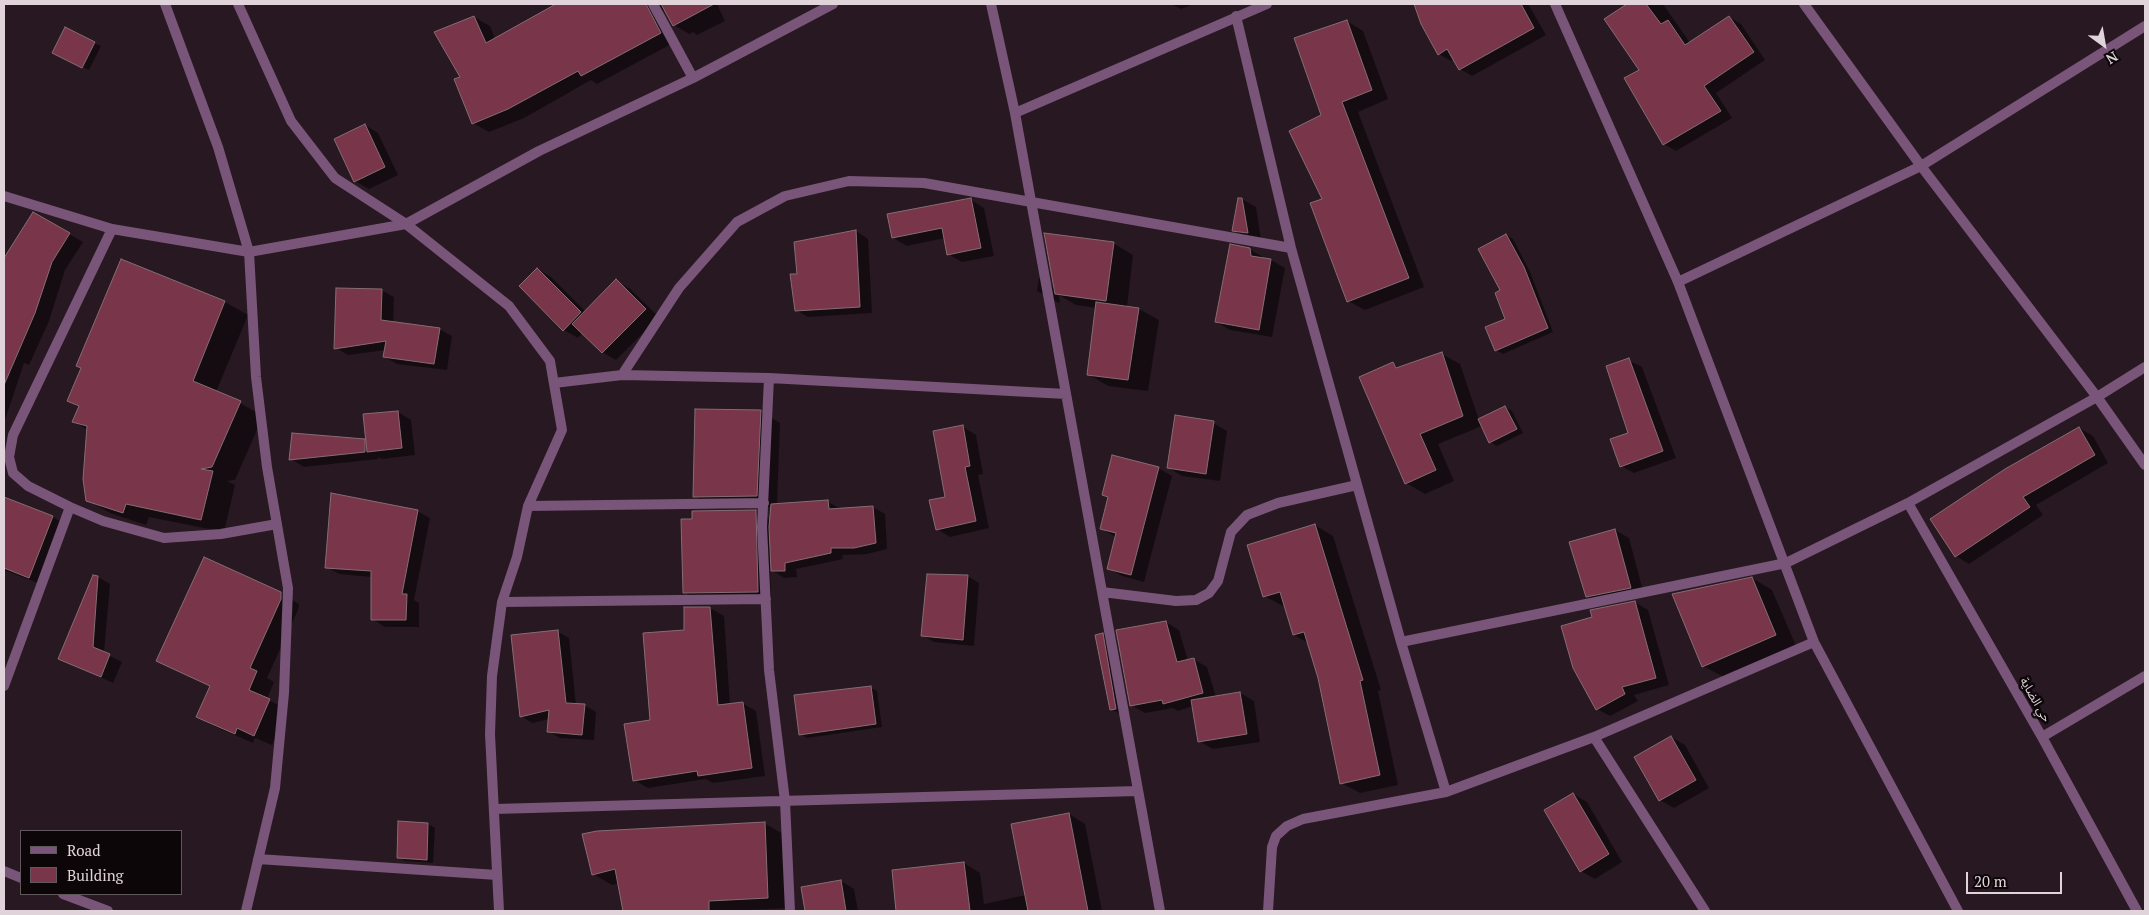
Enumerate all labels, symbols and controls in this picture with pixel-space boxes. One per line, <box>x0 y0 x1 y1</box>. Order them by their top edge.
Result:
north arrow <box>2079 20 2129 70</box>
text: N <box>2103 47 2122 69</box>
street label: حي الضاية <box>2016 675 2054 725</box>
legend <box>20 830 182 895</box>
text: Road <box>67 840 100 860</box>
scale bar <box>1969 862 2065 894</box>
text: Building <box>67 865 124 885</box>
text: 20 m <box>1974 871 2007 891</box>

